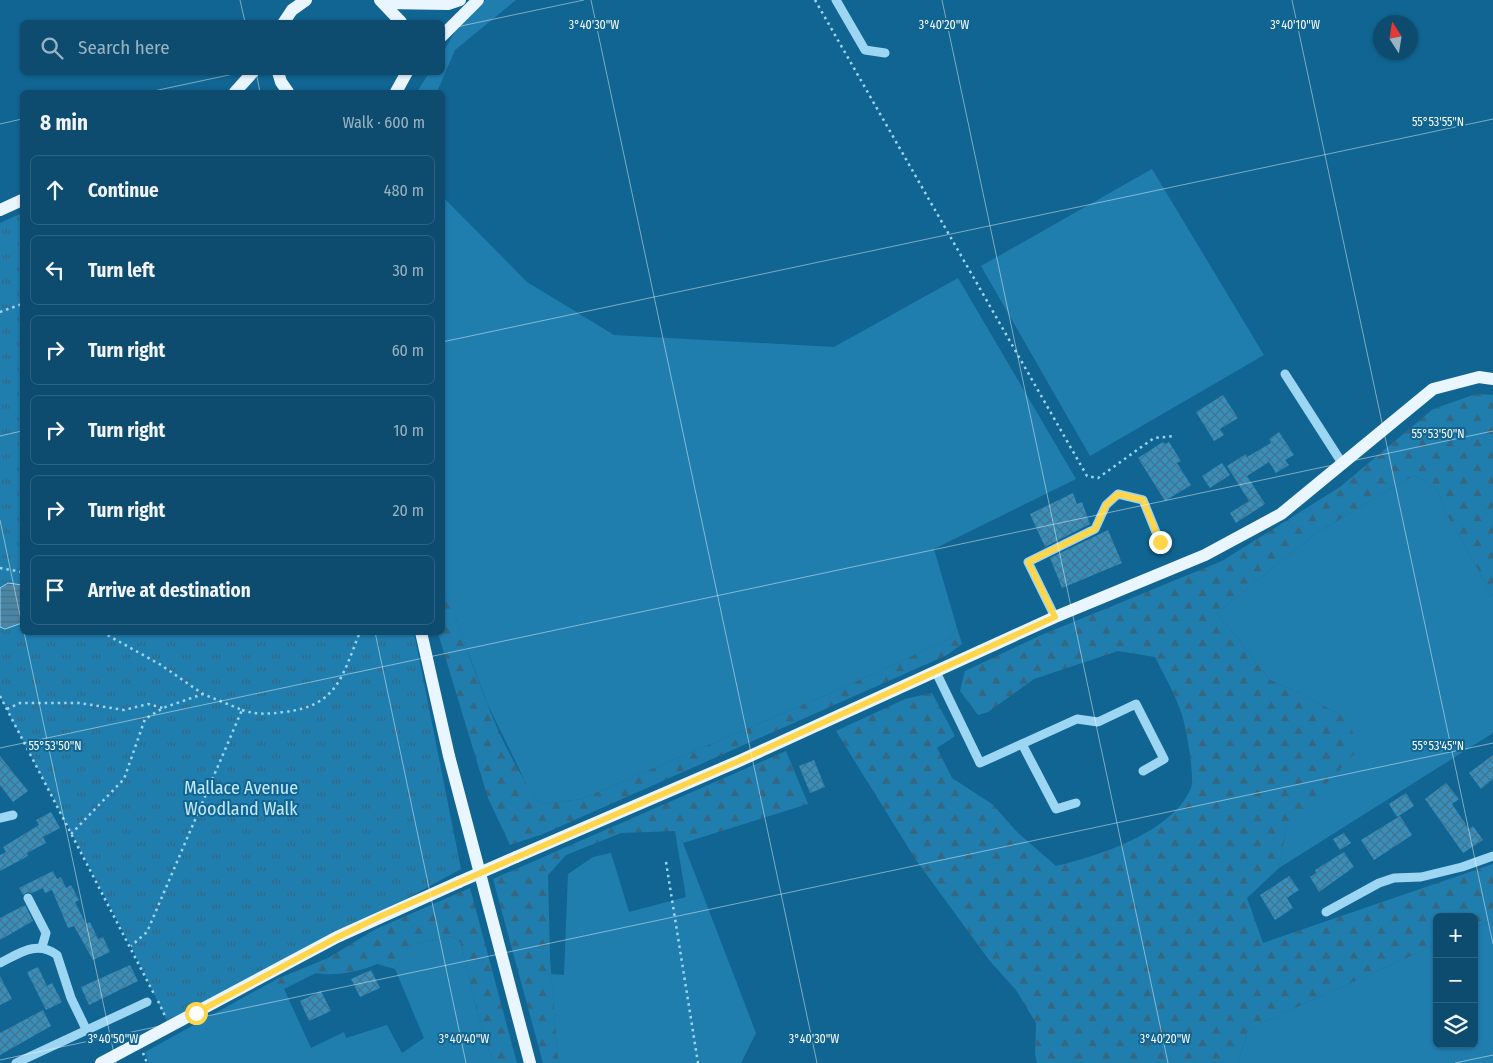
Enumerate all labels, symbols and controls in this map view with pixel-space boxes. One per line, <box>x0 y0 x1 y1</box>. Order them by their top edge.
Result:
north arrow <box>1373 15 1418 60</box>
text: 3°40'30"W <box>569 18 619 32</box>
text: 3°40'20"W <box>919 18 969 32</box>
text: 3°40'10"W <box>1270 18 1320 32</box>
search box <box>20 20 445 75</box>
icon: search <box>38 34 66 62</box>
text: Search here <box>78 36 170 59</box>
text: 8 min <box>40 110 88 136</box>
text: Walk · 600 m <box>343 113 425 132</box>
text: 55°53'55"N <box>1412 115 1464 129</box>
icon: ahead <box>41 176 69 204</box>
text: Continue <box>88 179 159 202</box>
text: 480 m <box>384 181 424 200</box>
icon: left <box>41 256 69 284</box>
text: Turn left <box>88 259 155 282</box>
text: 30 m <box>392 261 424 280</box>
icon: right <box>41 336 69 364</box>
text: Turn right <box>88 339 165 362</box>
text: 60 m <box>392 341 424 360</box>
icon: right <box>41 416 69 444</box>
text: Turn right <box>88 419 165 442</box>
text: 10 m <box>393 421 424 440</box>
text: 55°53'50"N <box>1411 427 1465 441</box>
icon: right <box>41 496 69 524</box>
text: Turn right <box>88 499 165 522</box>
text: 20 m <box>393 501 424 520</box>
route end <box>1149 531 1172 554</box>
icon: arrive <box>41 576 69 604</box>
text: Arrive at destination <box>88 579 251 602</box>
text: 55°53'50"N <box>28 739 82 753</box>
text: 55°53'45"N <box>1412 739 1464 753</box>
park label: Mallace Avenue Woodland Walk <box>184 777 298 820</box>
map controls <box>1433 913 1478 1048</box>
button: + <box>1433 913 1478 958</box>
button: − <box>1433 958 1478 1003</box>
route start <box>185 1002 208 1025</box>
button: layers <box>1433 1003 1478 1048</box>
text: 3°40'50"W <box>88 1032 138 1046</box>
text: 3°40'40"W <box>439 1032 489 1046</box>
text: 3°40'30"W <box>789 1032 839 1046</box>
text: 3°40'20"W <box>1140 1032 1190 1046</box>

